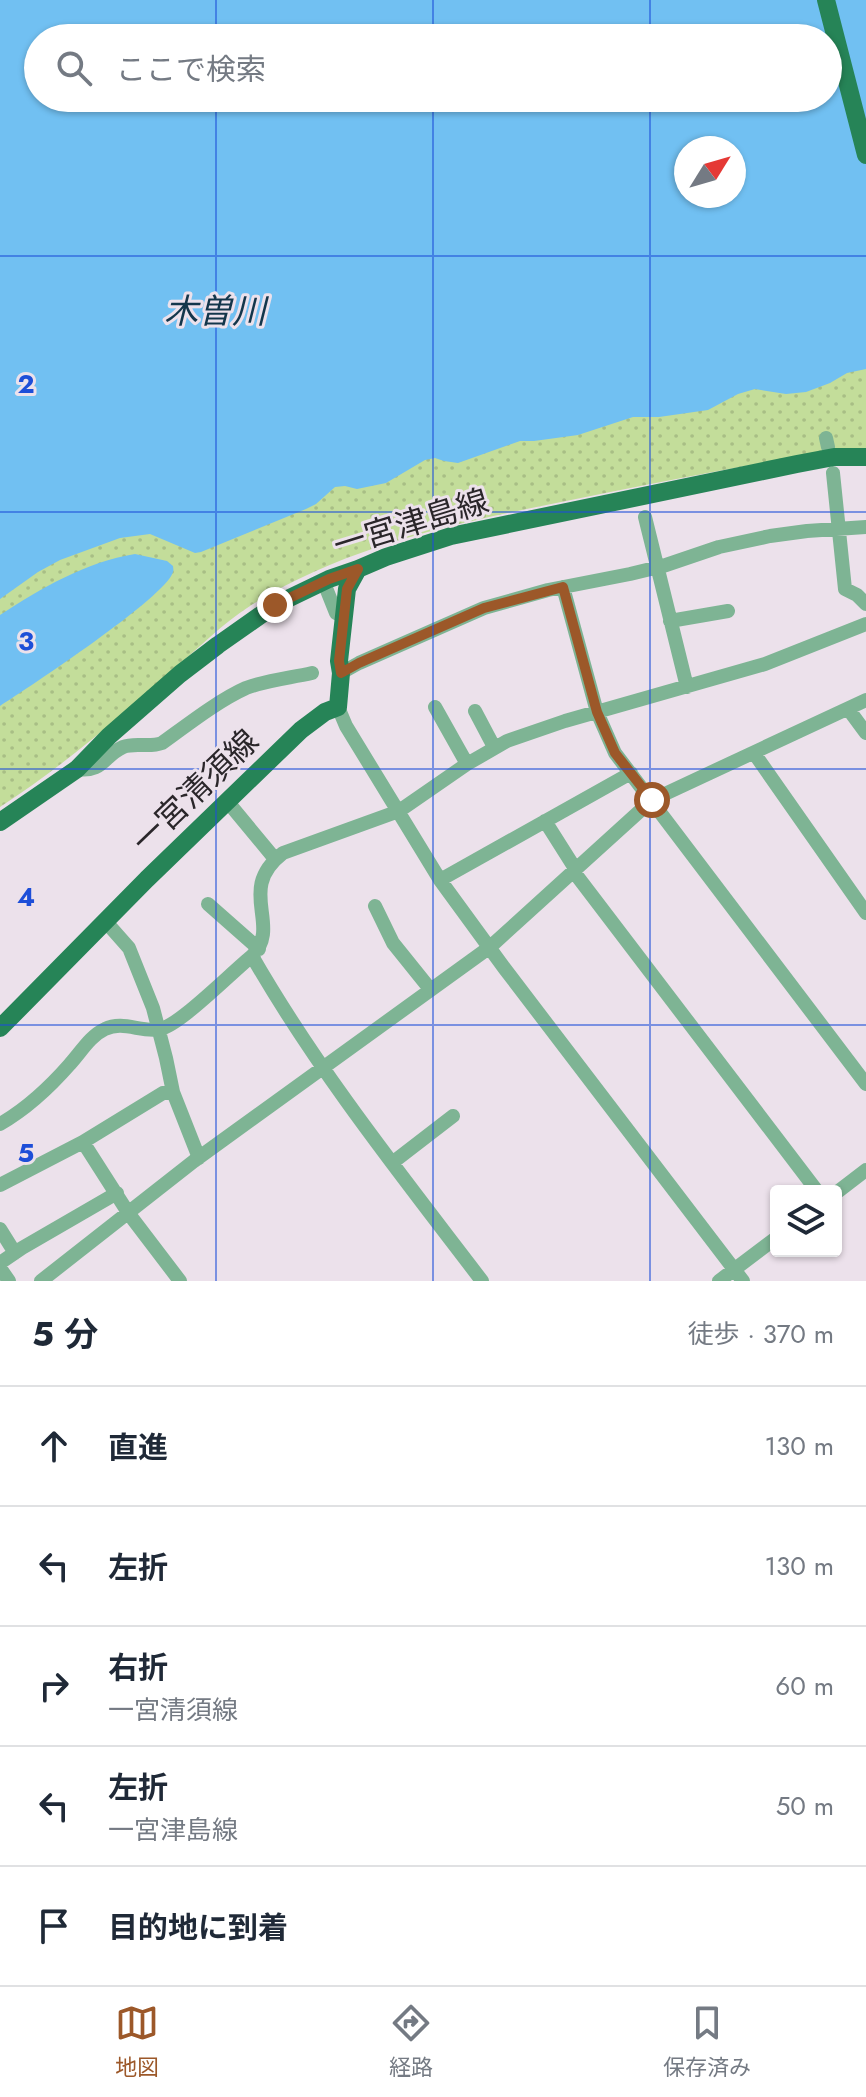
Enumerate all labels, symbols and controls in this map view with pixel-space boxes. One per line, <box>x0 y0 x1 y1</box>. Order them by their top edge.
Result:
search box <box>24 24 842 112</box>
icon: search <box>52 46 96 90</box>
text: ここで検索 <box>116 48 266 91</box>
north arrow <box>674 136 746 208</box>
water label: 木曽川 <box>164 287 269 336</box>
text: 2 <box>17 365 35 403</box>
street label: 一宮津島線 <box>328 478 494 568</box>
route end <box>257 587 293 623</box>
text: 3 <box>18 622 34 660</box>
street label: 一宮清須線 <box>121 719 269 863</box>
route start <box>634 782 670 818</box>
text: 4 <box>17 878 35 916</box>
text: 5 <box>18 1134 34 1172</box>
map controls <box>770 1185 842 1257</box>
button: layers <box>770 1185 842 1257</box>
text: 5 分 <box>32 1310 98 1359</box>
text: 徒歩 · 370 m <box>687 1315 834 1353</box>
icon: ahead <box>32 1424 76 1468</box>
text: 直進 <box>108 1426 168 1469</box>
text: 130 m <box>764 1427 834 1465</box>
icon: left <box>32 1544 76 1588</box>
text: 左折 <box>108 1546 168 1589</box>
text: 130 m <box>764 1547 834 1585</box>
text: 右折 <box>108 1646 168 1689</box>
icon: right <box>32 1664 76 1708</box>
text: 60 m <box>775 1667 834 1705</box>
text: 一宮清須線 <box>108 1691 238 1729</box>
text: 左折 <box>108 1766 168 1809</box>
icon: left <box>32 1784 76 1828</box>
text: 50 m <box>776 1787 834 1825</box>
text: 一宮津島線 <box>108 1811 238 1849</box>
icon: arrive <box>32 1904 76 1948</box>
text: 目的地に到着 <box>108 1906 288 1949</box>
tab: 地図 <box>115 2001 159 2083</box>
tab: 経路 <box>389 2001 433 2083</box>
tab: 保存済み <box>663 2001 751 2083</box>

